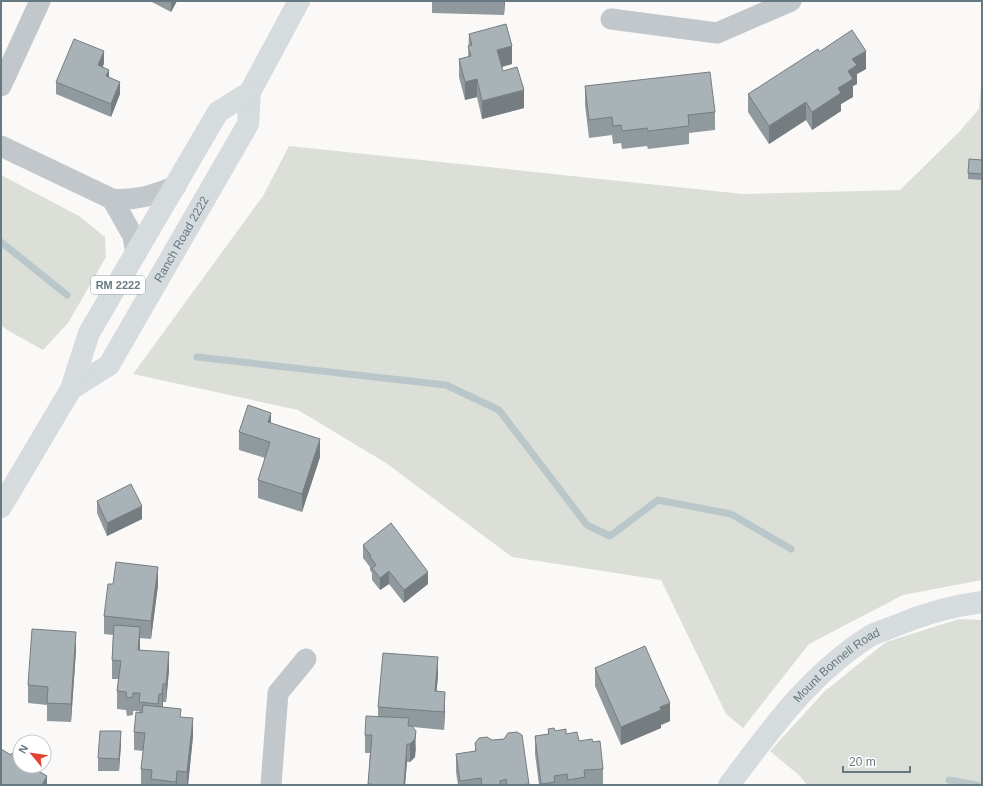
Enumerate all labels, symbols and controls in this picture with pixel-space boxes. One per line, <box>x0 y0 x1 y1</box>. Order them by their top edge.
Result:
street label: Ranch Road 2222 <box>151 194 212 285</box>
road number: RM 2222 <box>91 276 145 294</box>
street label: Mount Bonnell Road <box>790 625 882 705</box>
north arrow <box>12 734 52 774</box>
text: N <box>16 743 30 756</box>
scale bar <box>843 748 910 774</box>
text: 20 m <box>849 755 876 769</box>

